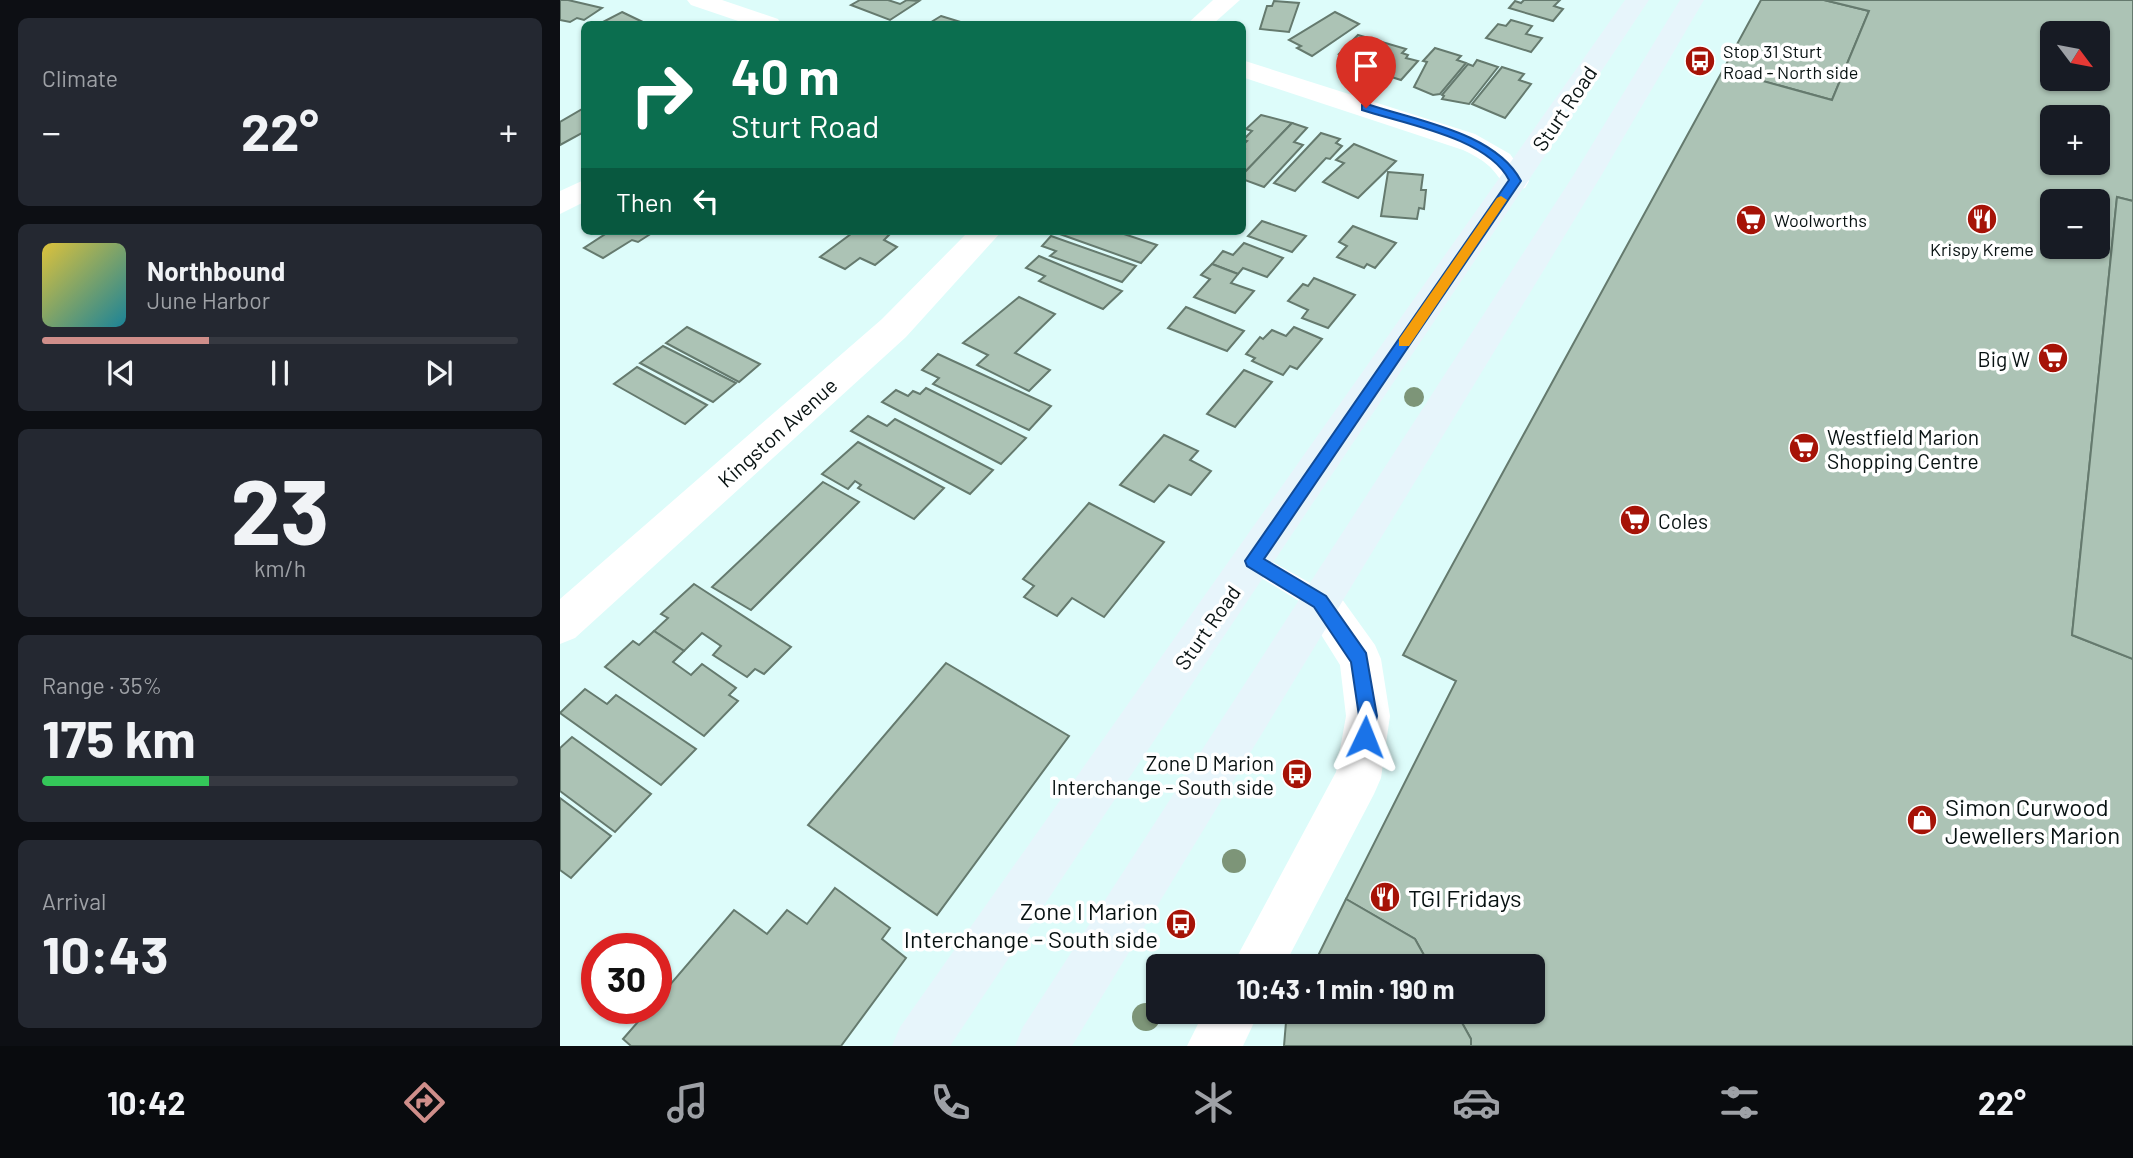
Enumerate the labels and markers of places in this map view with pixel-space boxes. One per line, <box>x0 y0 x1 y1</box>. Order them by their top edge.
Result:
pin <box>1336 36 1396 108</box>
place label: Stop 31 Sturt Road - North side <box>1723 40 1858 83</box>
bus stop icon: Stop 31 Sturt Road - North side <box>1683 44 1717 78</box>
restaurant icon: Krispy Kreme <box>1965 202 1999 236</box>
supermarket icon: Woolworths <box>1734 203 1768 237</box>
place label: Woolworths <box>1774 209 1867 231</box>
place label: Krispy Kreme <box>1930 238 2034 260</box>
supermarket icon: Big W <box>2036 341 2070 375</box>
place label: Big W <box>1978 346 2030 371</box>
place label: Westfield Marion Shopping Centre <box>1827 424 1979 473</box>
supermarket icon: Westfield Marion Shopping Centre <box>1787 431 1821 465</box>
supermarket icon: Coles <box>1618 503 1652 537</box>
place label: Coles <box>1658 508 1708 533</box>
place label: Zone D Marion Interchange - South side <box>1052 750 1274 799</box>
bus stop icon: Zone D Marion Interchange - South side <box>1280 757 1314 791</box>
place label: Simon Curwood Jewellers Marion <box>1945 792 2120 849</box>
shop icon: Simon Curwood Jewellers Marion <box>1905 803 1939 837</box>
restaurant icon: TGI Fridays <box>1368 880 1402 914</box>
place label: TGI Fridays <box>1408 883 1522 912</box>
place label: Zone I Marion Interchange - South side <box>904 896 1158 953</box>
bus stop icon: Zone I Marion Interchange - South side <box>1164 907 1198 941</box>

